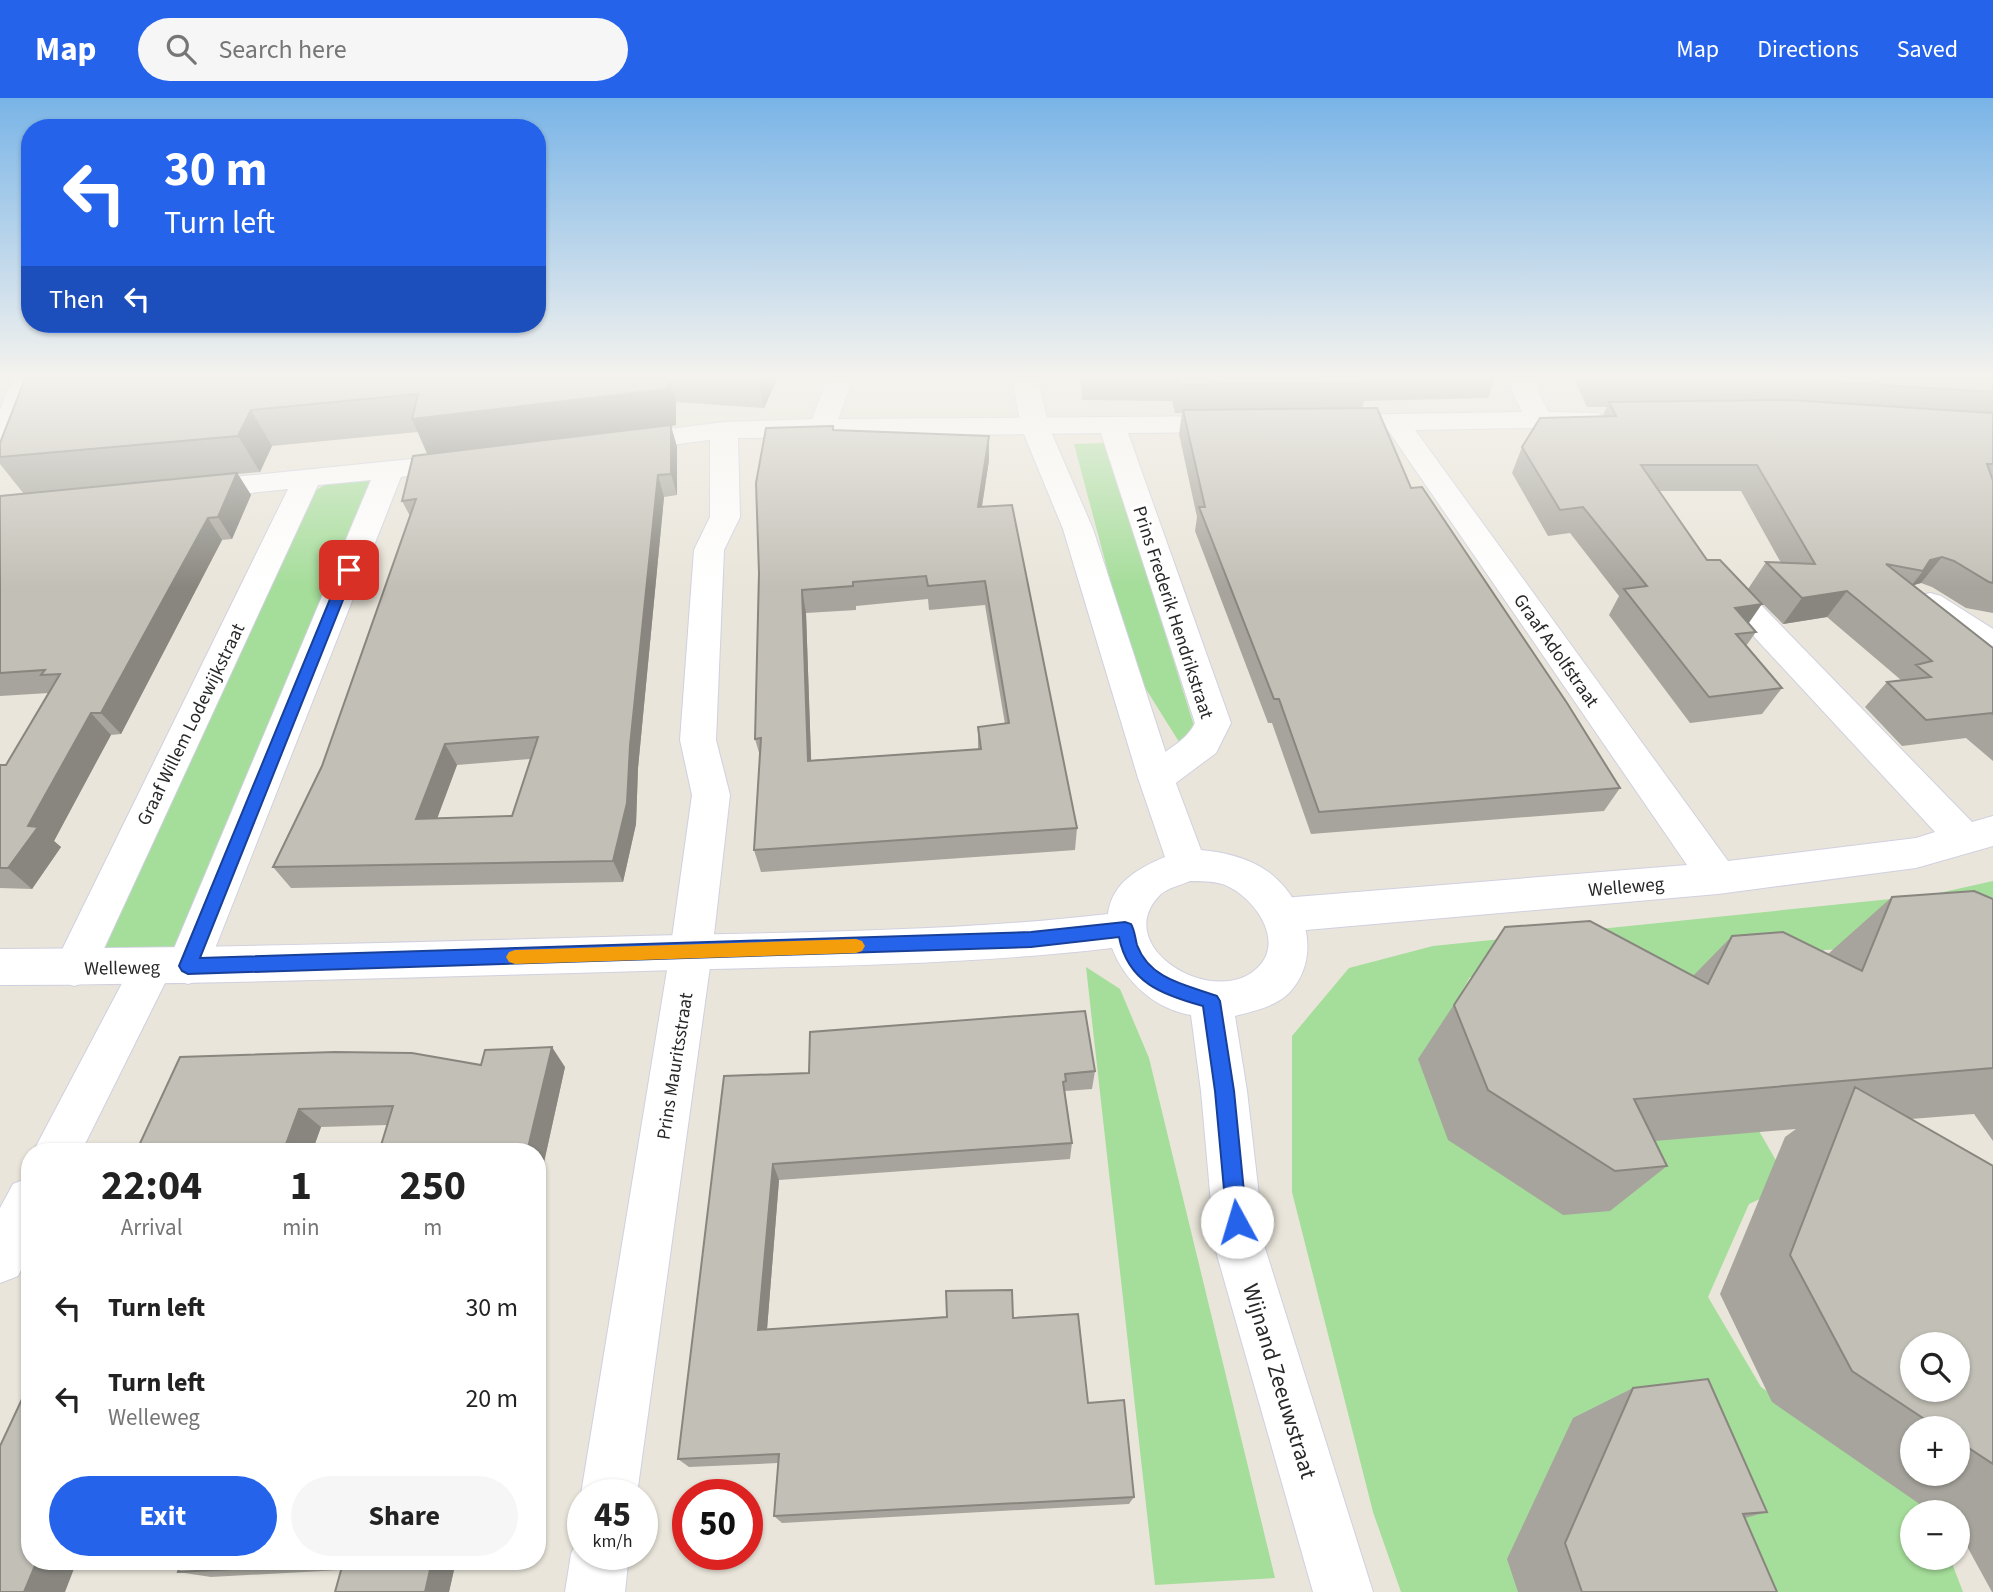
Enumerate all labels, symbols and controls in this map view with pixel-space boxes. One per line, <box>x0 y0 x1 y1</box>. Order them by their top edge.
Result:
search box <box>138 18 628 81</box>
text: Map <box>35 26 96 73</box>
icon: search <box>162 30 200 68</box>
text: Search here <box>218 31 347 68</box>
text: Map <box>1676 32 1719 67</box>
text: Directions <box>1757 32 1859 67</box>
text: Saved <box>1897 32 1958 67</box>
text: 30 m <box>164 135 268 205</box>
icon: left <box>49 147 140 238</box>
text: Turn left <box>164 200 275 246</box>
icon: left <box>118 280 156 318</box>
text: Then <box>49 281 104 318</box>
street label: Prins Frederik Hendrikstraat <box>1125 503 1220 723</box>
pin <box>319 540 379 600</box>
icon: arrive <box>330 551 368 589</box>
street label: Graaf Adolfstraat <box>1506 589 1605 714</box>
street label: Graaf Willem Lodewijkstraat <box>131 619 252 830</box>
street label: Welleweg <box>1587 871 1666 904</box>
street label: Welleweg <box>84 954 161 983</box>
street label: Prins Mauritsstraat <box>651 990 701 1142</box>
text: 22:04 <box>101 1156 202 1216</box>
text: 1 <box>290 1156 312 1216</box>
text: 250 <box>399 1156 466 1216</box>
position arrow <box>1200 1185 1274 1259</box>
text: Arrival <box>121 1211 183 1244</box>
text: min <box>282 1211 320 1244</box>
text: m <box>423 1211 442 1244</box>
street label: Wijnand Zeeuwstraat <box>1234 1280 1325 1483</box>
icon: left <box>49 1289 87 1327</box>
text: Turn left <box>108 1289 205 1326</box>
text: 30 m <box>465 1289 518 1326</box>
map controls <box>1900 1332 1970 1570</box>
button: search <box>1900 1332 1970 1402</box>
text: Turn left <box>108 1364 205 1401</box>
icon: left <box>49 1380 87 1418</box>
text: 20 m <box>465 1380 518 1417</box>
text: Welleweg <box>108 1401 200 1434</box>
button: + <box>1900 1416 1970 1486</box>
button: Exit <box>49 1476 277 1556</box>
button: Share <box>291 1476 518 1556</box>
speed limit sign: 50 <box>672 1479 763 1570</box>
text: 45 <box>594 1490 631 1540</box>
button: − <box>1900 1500 1970 1570</box>
text: km/h <box>593 1529 632 1554</box>

